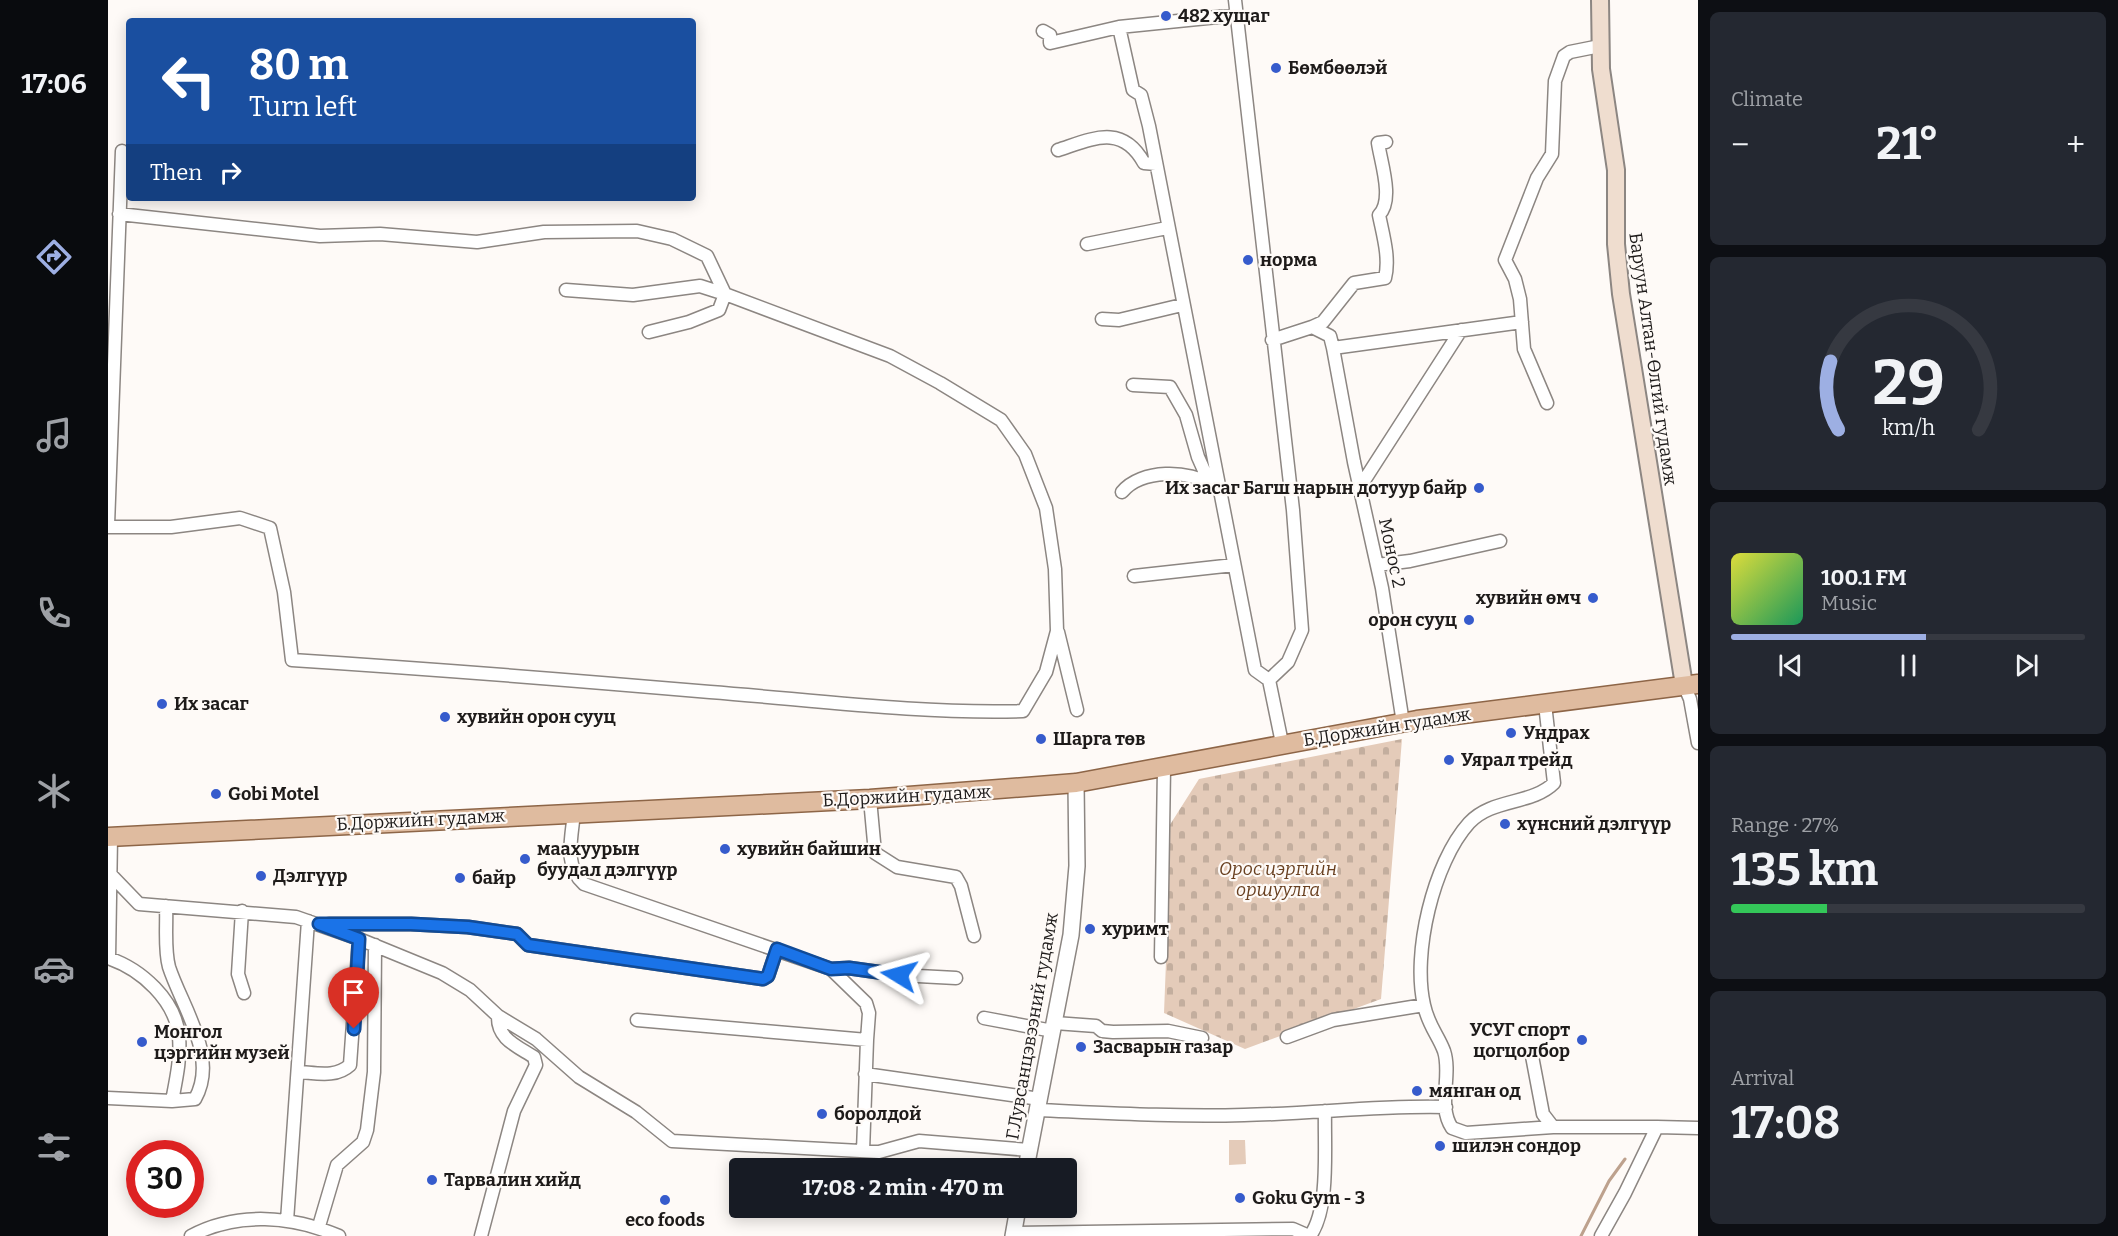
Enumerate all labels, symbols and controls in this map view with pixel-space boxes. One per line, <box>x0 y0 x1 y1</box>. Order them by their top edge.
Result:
place label: 482 хущаг <box>1178 5 1270 27</box>
marker: 482 хущаг <box>1159 9 1173 23</box>
text: 80 m <box>249 40 349 90</box>
icon: left <box>150 42 228 120</box>
place label: Бөмбөөлэй <box>1288 57 1387 79</box>
marker: Бөмбөөлэй <box>1269 61 1283 75</box>
text: 17:06 <box>21 68 87 100</box>
text: Climate <box>1731 87 1803 111</box>
text: Turn left <box>249 91 357 123</box>
text: 21° <box>1876 117 1939 171</box>
text: − <box>1731 125 1749 165</box>
text: + <box>2066 125 2085 165</box>
icon: right <box>214 156 247 189</box>
text: Then <box>150 159 202 186</box>
street label: Баруун Алтан-Өлгий гудамж <box>1624 231 1682 487</box>
icon: directions <box>33 236 75 278</box>
place label: норма <box>1260 249 1317 271</box>
marker: норма <box>1241 253 1255 267</box>
text: 29 <box>1872 346 1944 421</box>
icon: music <box>33 414 75 456</box>
text: km/h <box>1881 416 1935 442</box>
place label: Их засаг Багш нарын дотуур байр <box>1165 477 1467 499</box>
marker: Их засаг Багш нарын дотуур байр <box>1472 481 1486 495</box>
street label: Монос 2 <box>1374 516 1410 590</box>
text: 100.1 FM <box>1821 564 1907 591</box>
place label: хувийн өмч <box>1476 587 1581 609</box>
marker: хувийн өмч <box>1586 591 1600 605</box>
text: Music <box>1821 591 1877 615</box>
icon: phone <box>33 592 75 634</box>
place label: орон сууц <box>1368 609 1457 631</box>
marker: орон сууц <box>1462 613 1476 627</box>
icon: previous <box>1774 649 1807 682</box>
icon: pause <box>1892 649 1925 682</box>
icon: next <box>2010 649 2043 682</box>
place label: Их засаг <box>174 693 249 715</box>
marker: Их засаг <box>155 697 169 711</box>
street label: Б.Доржийн гудамж <box>1302 703 1472 751</box>
place label: хувийн орон сууц <box>457 706 616 728</box>
marker: хувийн орон сууц <box>438 710 452 724</box>
place label: Ундрах <box>1523 722 1590 744</box>
marker: Ундрах <box>1504 726 1518 740</box>
place label: Шарга төв <box>1053 728 1145 750</box>
marker: Шарга төв <box>1034 732 1048 746</box>
place label: Уярал трейд <box>1461 749 1573 771</box>
marker: Уярал трейд <box>1442 753 1456 767</box>
icon: climate <box>33 770 75 812</box>
street label: Б.Доржийн гудамж <box>822 781 992 811</box>
place label: Gobi Motel <box>228 783 320 805</box>
marker: Gobi Motel <box>209 787 223 801</box>
street label: Б.Доржийн гудамж <box>336 805 506 835</box>
place label: хүнсний дэлгүүр <box>1517 813 1671 835</box>
text: Range · 27% <box>1731 813 1839 837</box>
marker: хүнсний дэлгүүр <box>1498 817 1512 831</box>
place label: маахуурын буудал дэлгүүр <box>537 838 677 881</box>
place label: хувийн байшин <box>737 838 881 860</box>
marker: хувийн байшин <box>718 842 732 856</box>
text: 135 km <box>1731 843 1878 897</box>
marker: маахуурын буудал дэлгүүр <box>518 852 532 866</box>
park label: Орос цэргийн оршуулга <box>1219 858 1337 901</box>
place label: Дэлгүүр <box>273 865 347 887</box>
place label: байр <box>472 867 516 889</box>
marker: Дэлгүүр <box>254 869 268 883</box>
marker: байр <box>453 871 467 885</box>
street label: Г.Лувсанцэвээний гудамж <box>1001 911 1063 1141</box>
place label: хуримт <box>1102 918 1169 940</box>
marker: хуримт <box>1083 922 1097 936</box>
position arrow <box>867 943 931 1007</box>
icon: car <box>33 948 75 990</box>
pin <box>328 967 379 1029</box>
icon: arrive <box>337 976 370 1009</box>
place label: УСУГ спорт цогцолбор <box>1470 1019 1570 1062</box>
place label: Монгол цэргийн музей <box>154 1021 290 1064</box>
marker: УСУГ спорт цогцолбор <box>1575 1033 1589 1047</box>
marker: Монгол цэргийн музей <box>135 1035 149 1049</box>
place label: Засварын газар <box>1093 1036 1233 1058</box>
marker: Засварын газар <box>1074 1040 1088 1054</box>
text: Arrival <box>1731 1066 1794 1090</box>
place label: мянган од <box>1429 1080 1521 1102</box>
marker: мянган од <box>1410 1084 1424 1098</box>
text: 17:08 <box>1731 1096 1840 1150</box>
place label: боролдой <box>834 1103 921 1125</box>
marker: боролдой <box>815 1107 829 1121</box>
icon: filters <box>33 1126 75 1168</box>
place label: шилэн сондор <box>1452 1135 1581 1157</box>
marker: шилэн сондор <box>1433 1139 1447 1153</box>
speed limit sign: 30 <box>126 1140 204 1218</box>
place label: Тарвалин хийд <box>444 1169 581 1191</box>
marker: Тарвалин хийд <box>425 1173 439 1187</box>
text: 17:08 · 2 min · 470 m <box>802 1174 1004 1201</box>
place label: Goku Gym - 3 <box>1252 1187 1365 1209</box>
marker: Goku Gym - 3 <box>1233 1191 1247 1205</box>
marker: eco foods <box>658 1193 672 1207</box>
place label: eco foods <box>625 1209 705 1231</box>

